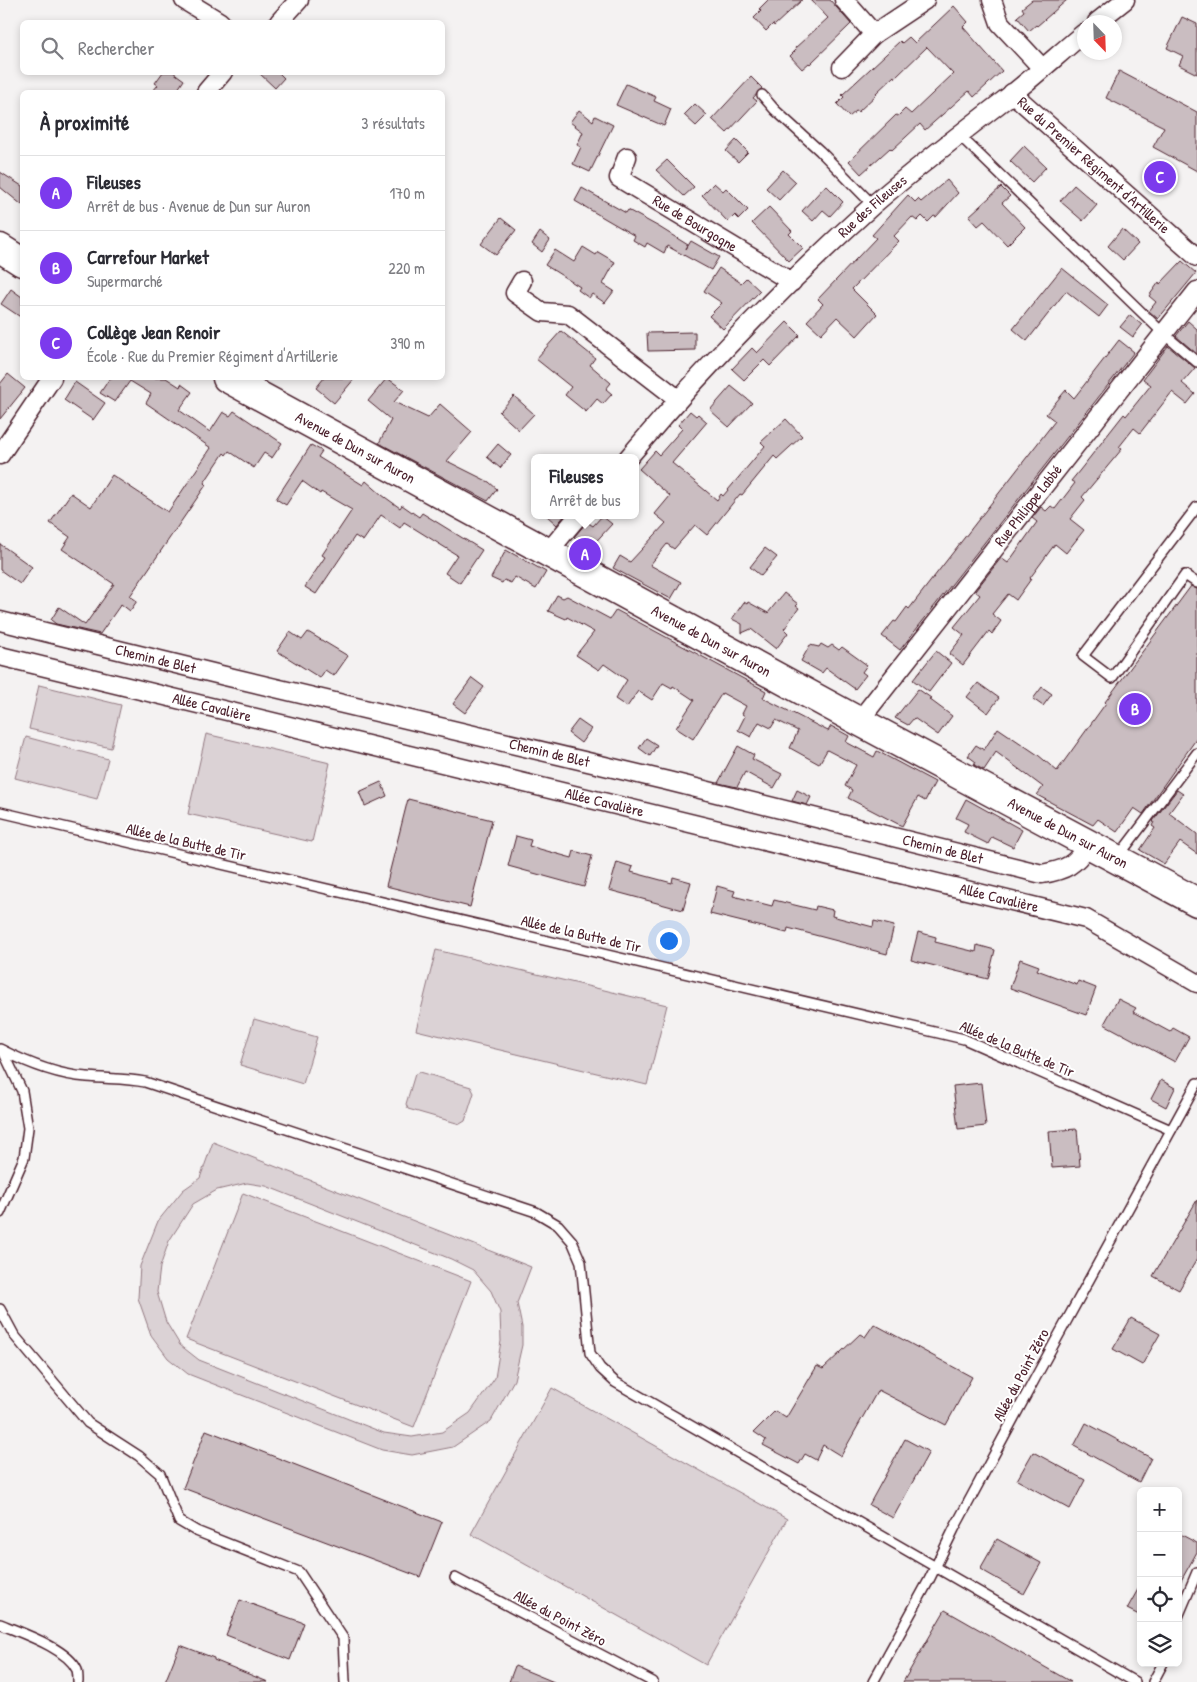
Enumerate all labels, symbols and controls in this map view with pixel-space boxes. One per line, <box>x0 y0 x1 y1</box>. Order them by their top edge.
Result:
north arrow <box>1077 15 1122 60</box>
search box <box>20 20 445 75</box>
icon: search <box>38 34 66 62</box>
text: Rechercher <box>78 35 155 61</box>
street label: Rue du Premier Régiment d'Artillerie <box>1013 92 1175 238</box>
text: À proximité <box>40 108 129 137</box>
text: 3 résultats <box>361 112 425 134</box>
pin: C <box>1144 158 1176 196</box>
text: Fileuses <box>87 169 141 195</box>
street label: Rue des Fileuses <box>833 170 911 242</box>
text: A <box>52 182 60 204</box>
text: 170 m <box>390 182 425 204</box>
street label: Rue de Bourgogne <box>649 190 741 257</box>
text: Arrêt de bus · Avenue de Dun sur Auron <box>87 195 311 217</box>
text: Carrefour Market <box>87 244 209 270</box>
text: B <box>52 257 60 279</box>
text: 220 m <box>388 257 425 279</box>
text: Supermarché <box>87 270 163 292</box>
text: Collège Jean Renoir <box>87 319 220 345</box>
text: C <box>52 332 60 354</box>
text: 390 m <box>390 332 425 354</box>
text: École · Rue du Premier Régiment d'Artillerie <box>87 345 338 367</box>
street label: Avenue de Dun sur Auron <box>292 406 419 488</box>
popup <box>531 454 639 519</box>
street label: Rue Philippe Labbé <box>989 460 1067 551</box>
text: Fileuses <box>549 463 603 489</box>
text: Arrêt de bus <box>549 489 621 511</box>
pin: A <box>569 535 601 573</box>
street label: Avenue de Dun sur Auron <box>648 600 775 682</box>
street label: Chemin de Blet <box>113 639 199 679</box>
street label: Allée Cavalière <box>170 687 254 726</box>
pin: B <box>1119 690 1151 728</box>
street label: Chemin de Blet <box>507 733 593 772</box>
street label: Allée Cavalière <box>563 782 646 822</box>
street label: Avenue de Dun sur Auron <box>1004 792 1132 873</box>
street label: Allée de la Butte de Tir <box>124 817 248 866</box>
street label: Chemin de Blet <box>900 829 986 869</box>
street label: Allée Cavalière <box>958 878 1041 917</box>
street label: Allée de la Butte de Tir <box>519 909 643 958</box>
your location <box>656 928 682 954</box>
street label: Allée de la Butte de Tir <box>957 1015 1078 1082</box>
street label: Allée du Point Zéro <box>987 1325 1054 1425</box>
map controls <box>1137 1487 1182 1667</box>
button: + <box>1137 1487 1182 1532</box>
button: − <box>1137 1532 1182 1577</box>
button: locate <box>1137 1577 1182 1622</box>
street label: Allée du Point Zéro <box>510 1584 610 1651</box>
button: layers <box>1137 1622 1182 1667</box>

